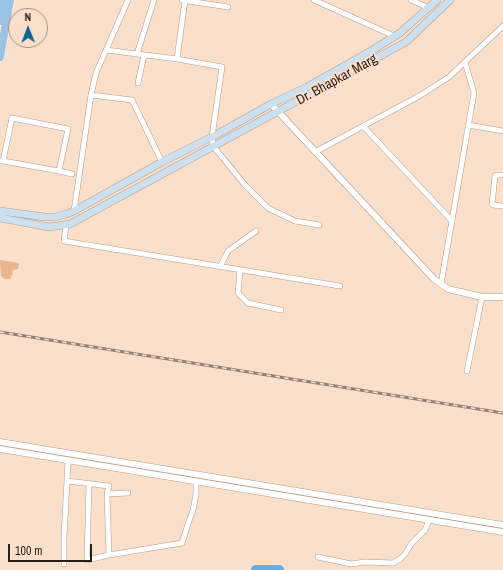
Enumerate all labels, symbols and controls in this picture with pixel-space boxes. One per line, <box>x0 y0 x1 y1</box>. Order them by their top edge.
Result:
north arrow <box>8 8 48 48</box>
text: N <box>24 10 31 24</box>
street label: Dr. Bhapkar Marg <box>294 51 380 109</box>
scale bar <box>10 536 94 562</box>
text: 100 m <box>15 543 42 559</box>

